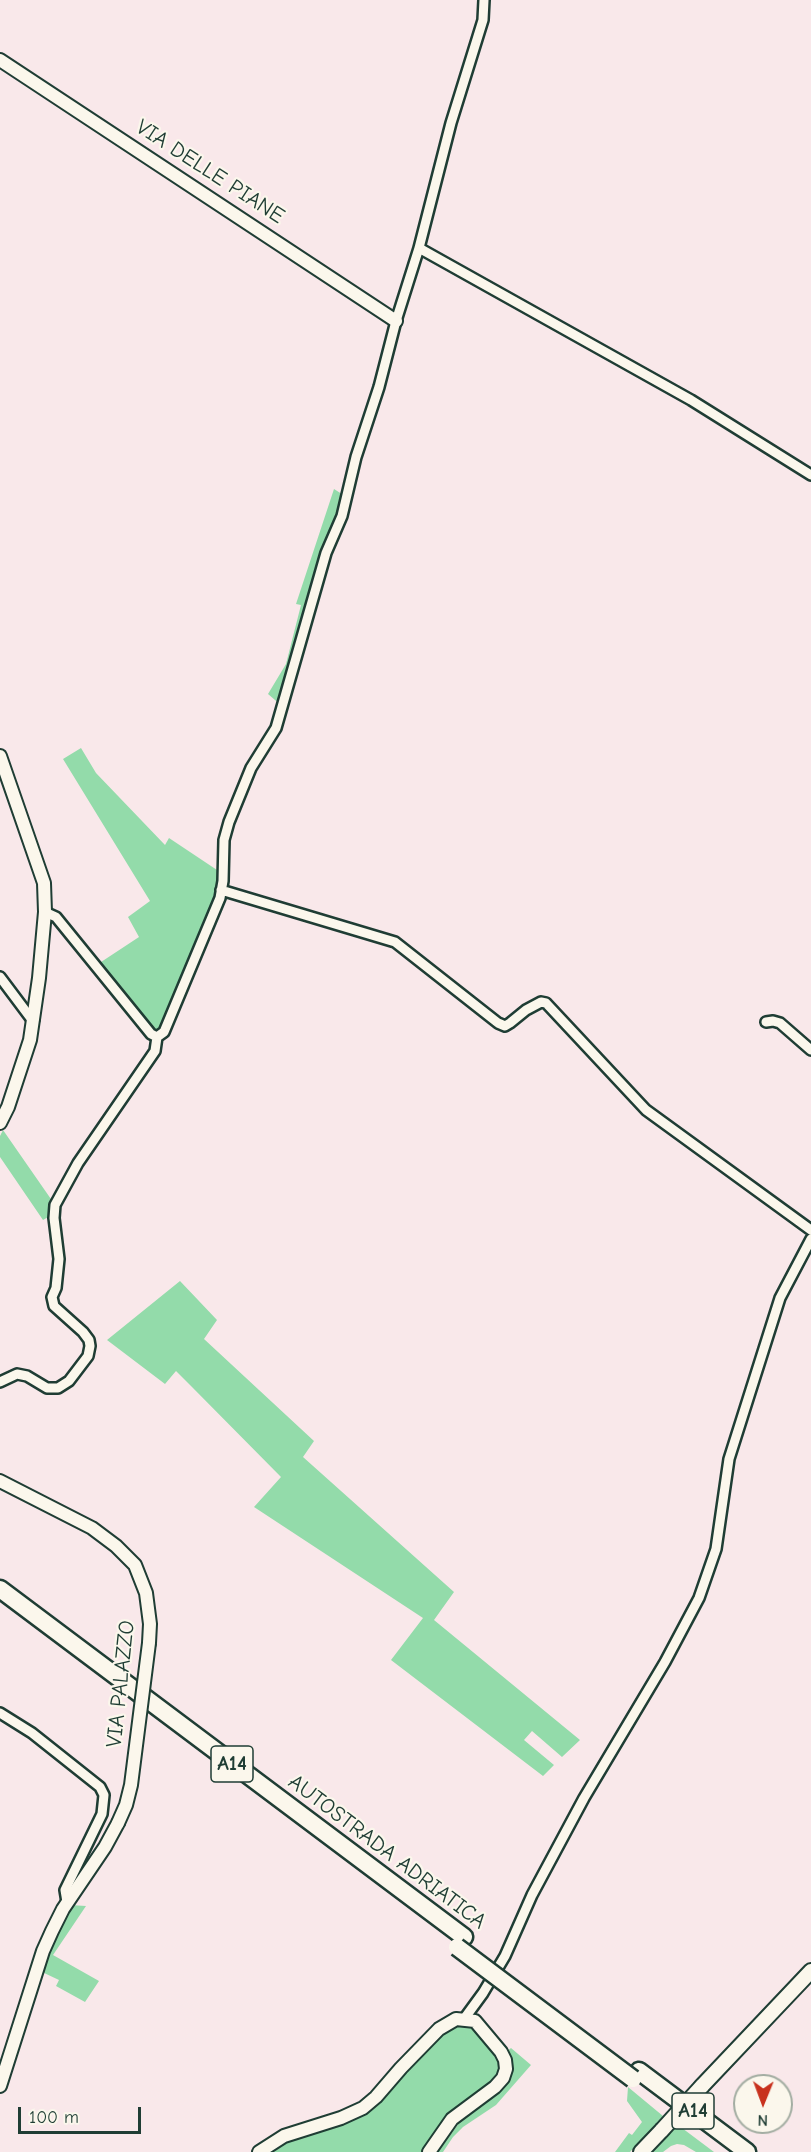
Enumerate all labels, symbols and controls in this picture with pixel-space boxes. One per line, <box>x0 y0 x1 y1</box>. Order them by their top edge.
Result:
street label: VIA DELLE PIANE <box>131 114 289 230</box>
street label: VIA PALAZZO <box>101 1619 141 1749</box>
road number: A14 <box>211 1746 253 1782</box>
street label: AUTOSTRADA ADRIATICA <box>283 1769 491 1935</box>
north arrow <box>733 2074 793 2134</box>
road number: A14 <box>672 2093 714 2129</box>
scale bar <box>21 2095 144 2133</box>
text: 100 m <box>29 2107 79 2128</box>
text: N <box>757 2111 768 2129</box>

